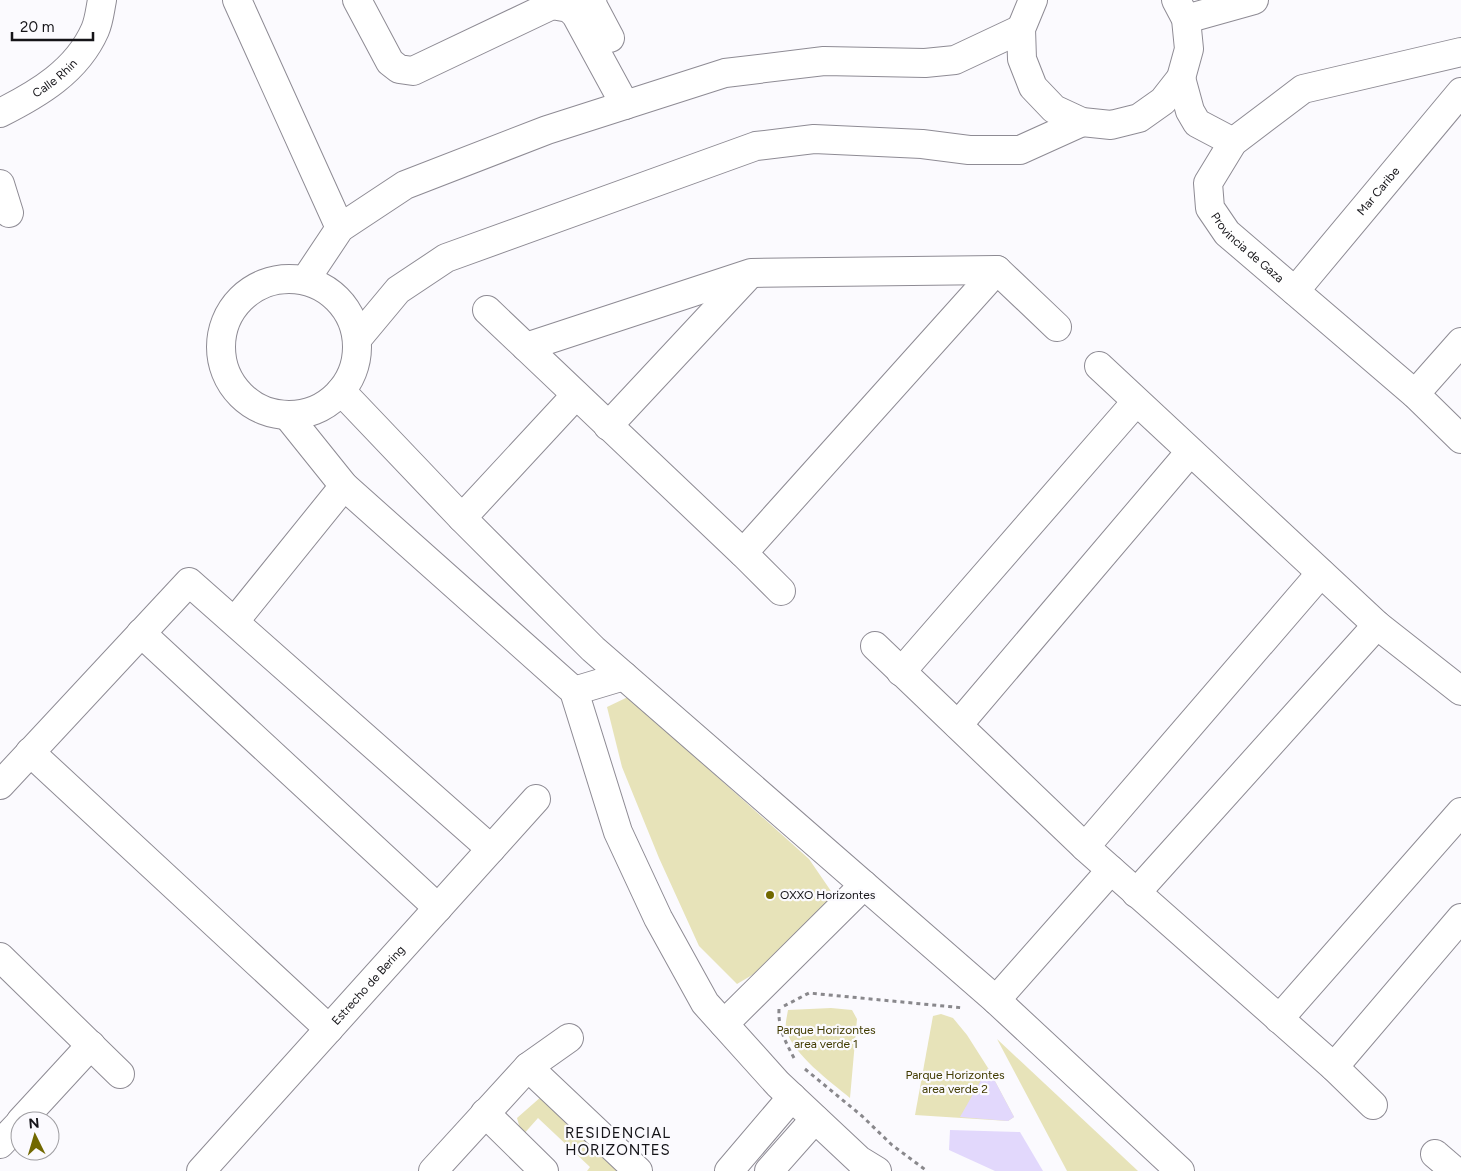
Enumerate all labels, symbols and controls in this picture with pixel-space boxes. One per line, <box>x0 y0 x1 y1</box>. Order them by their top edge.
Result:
scale bar <box>12 10 94 42</box>
text: 20 m <box>20 18 54 36</box>
street label: Calle Rhin <box>30 56 80 101</box>
street label: Mar Caribe <box>1354 164 1403 218</box>
street label: Provincia de Gaza <box>1208 210 1287 285</box>
place label: OXXO Horizontes <box>780 888 876 902</box>
marker: OXXO Horizontes <box>764 889 776 901</box>
street label: Estrecho de Bering <box>329 943 408 1028</box>
park label: Parque Horizontes area verde 1 <box>776 1023 876 1051</box>
park label: Parque Horizontes area verde 2 <box>905 1068 1005 1096</box>
north arrow <box>10 1111 60 1161</box>
text: N <box>28 1115 40 1132</box>
district label: RESIDENCIAL HORIZONTES <box>565 1124 671 1159</box>

